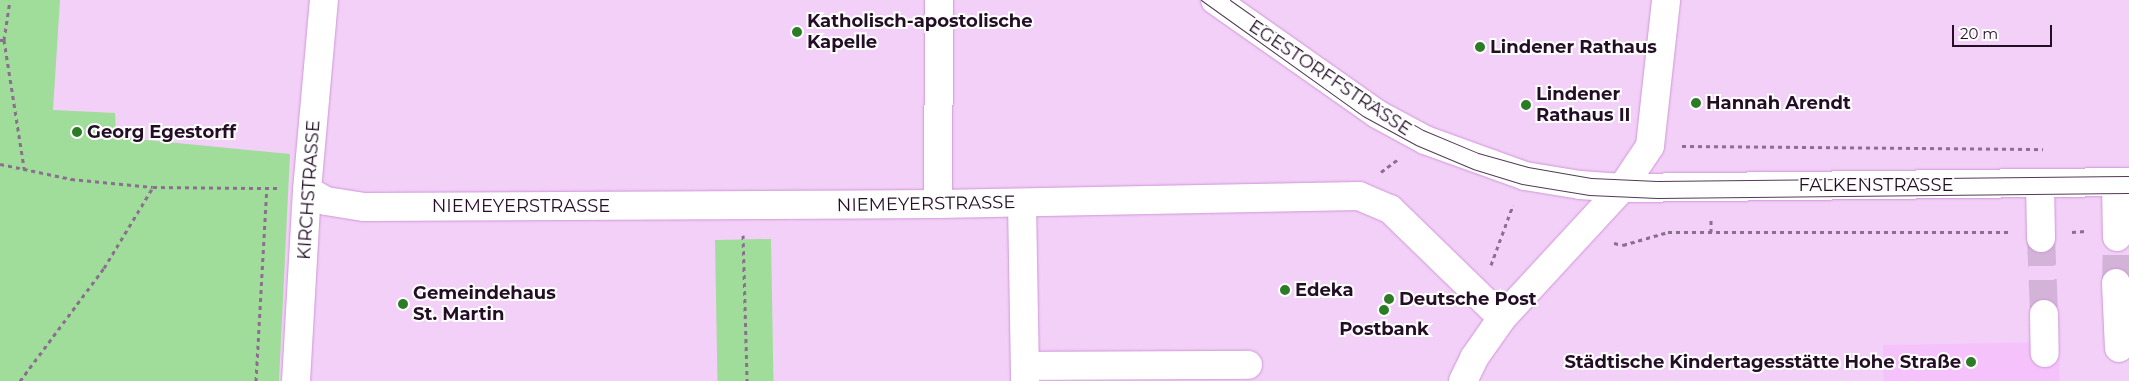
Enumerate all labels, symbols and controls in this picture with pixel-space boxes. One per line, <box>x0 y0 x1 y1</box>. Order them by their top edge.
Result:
place label: Katholisch-apostolische Kapelle <box>807 11 1033 54</box>
scale bar <box>1954 15 2054 47</box>
street label: EGESTORFFSTRASSE <box>1245 16 1415 140</box>
text: 20 m <box>1960 24 1998 43</box>
marker: Katholisch-apostolische Kapelle <box>791 26 803 38</box>
place label: Lindener Rathaus <box>1490 36 1657 58</box>
marker: Lindener Rathaus <box>1474 41 1486 53</box>
place label: Lindener Rathaus II <box>1536 84 1630 126</box>
place label: Hannah Arendt <box>1706 92 1851 114</box>
marker: Hannah Arendt <box>1690 97 1702 109</box>
marker: Lindener Rathaus II <box>1520 99 1532 111</box>
street label: KIRCHSTRASSE <box>293 119 325 261</box>
place label: Georg Egestorff <box>87 121 236 143</box>
marker: Georg Egestorff <box>71 126 83 138</box>
street label: FALKENSTRASSE <box>1798 174 1954 196</box>
street label: NIEMEYERSTRASSE <box>836 192 1016 216</box>
street label: NIEMEYERSTRASSE <box>432 195 610 217</box>
place label: Edeka <box>1295 279 1354 301</box>
place label: Gemeindehaus St. Martin <box>413 283 556 326</box>
marker: Edeka <box>1279 284 1291 296</box>
place label: Deutsche Post <box>1399 288 1537 310</box>
marker: Deutsche Post <box>1383 293 1395 305</box>
marker: Gemeindehaus St. Martin <box>397 298 409 310</box>
marker: Postbank <box>1378 304 1390 316</box>
place label: Postbank <box>1339 318 1429 340</box>
place label: Städtische Kindertagesstätte Hohe Straße <box>1564 351 1961 373</box>
marker: Städtische Kindertagesstätte Hohe Straße <box>1965 356 1977 368</box>

